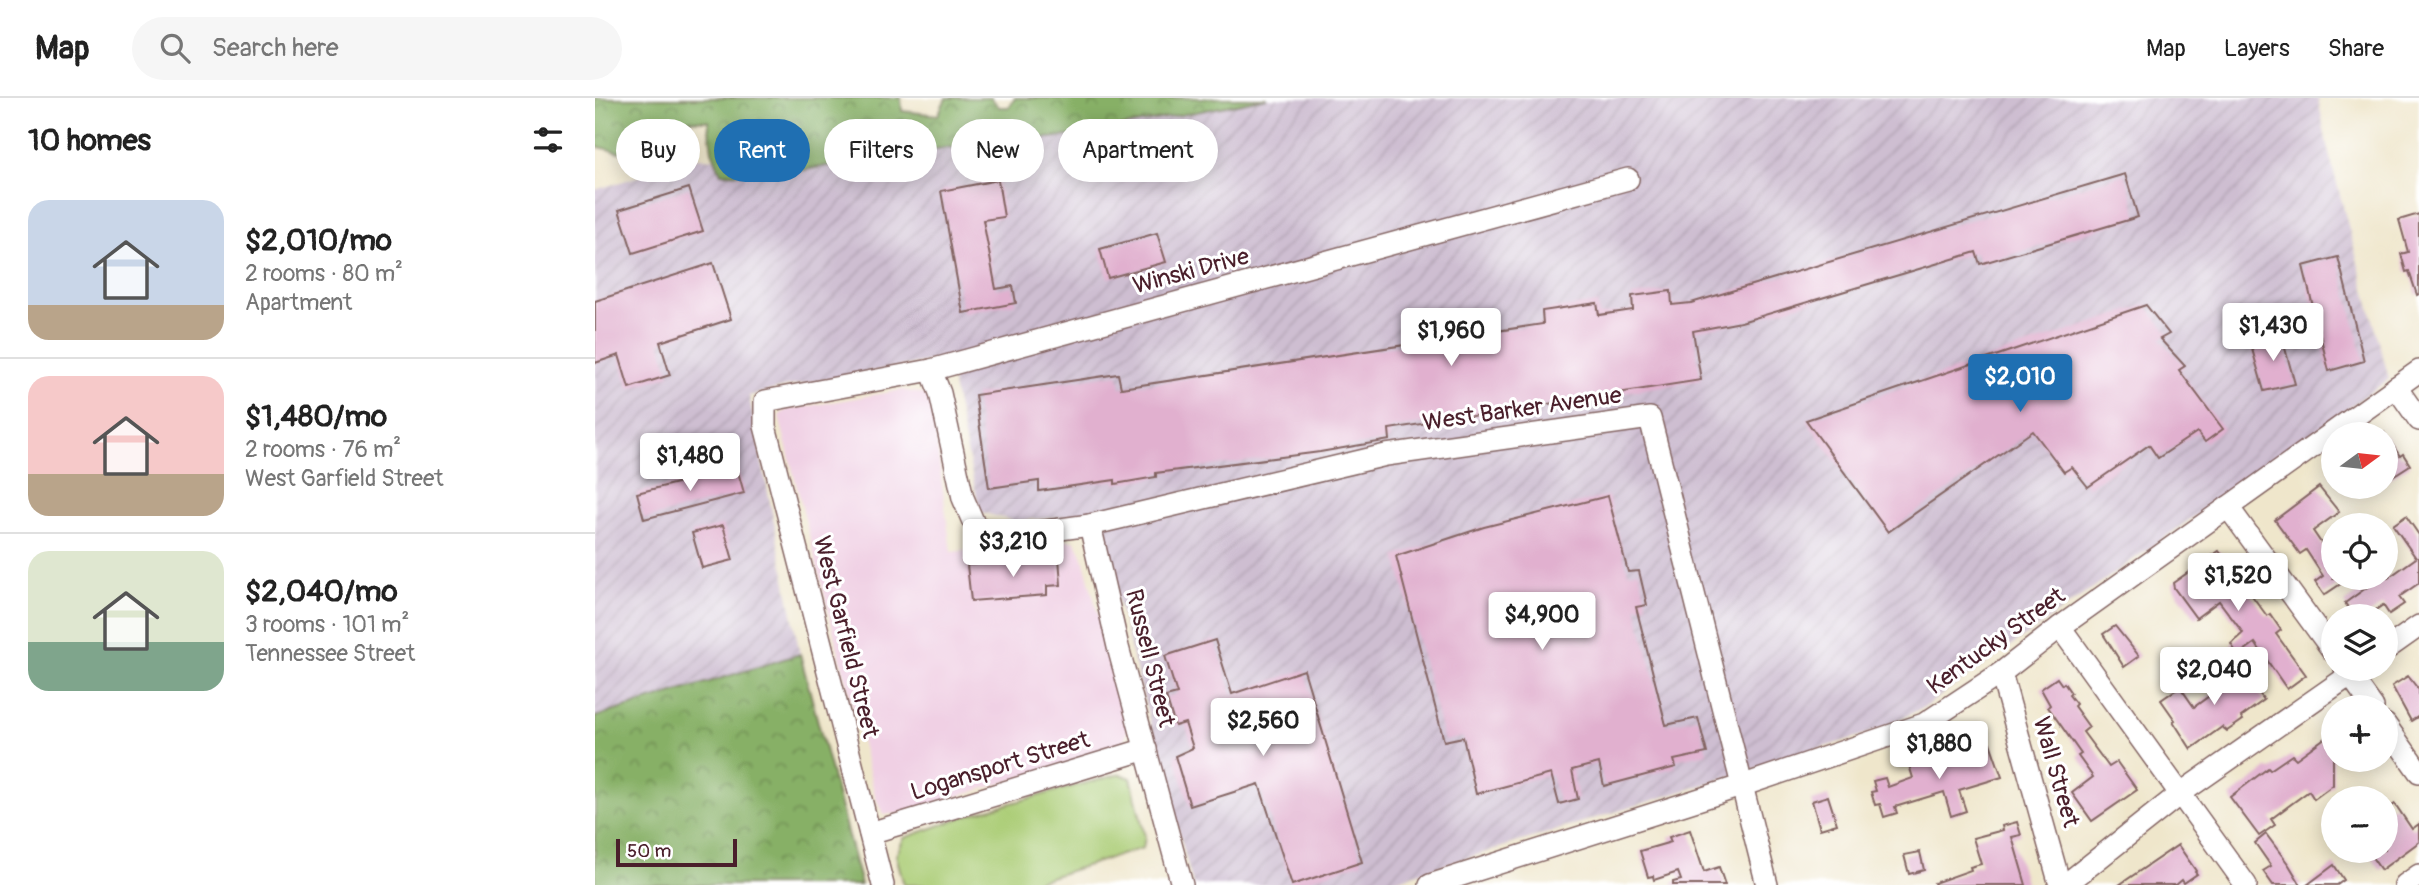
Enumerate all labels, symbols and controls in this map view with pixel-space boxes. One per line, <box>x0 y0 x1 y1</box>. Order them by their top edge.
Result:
search box <box>132 17 622 80</box>
text: Map <box>35 28 90 69</box>
icon: search <box>156 29 194 67</box>
text: Search here <box>212 32 339 64</box>
text: Map <box>2146 34 2186 63</box>
text: Layers <box>2224 34 2290 63</box>
text: Share <box>2328 34 2384 63</box>
chip: Buy <box>616 119 700 182</box>
chip: Rent <box>714 119 810 182</box>
chip: Filters <box>824 119 937 182</box>
chip: New <box>951 119 1044 182</box>
chip: Apartment <box>1058 119 1218 182</box>
icon: filters <box>529 121 567 159</box>
text: 10 homes <box>28 122 151 159</box>
text: $2,010/mo <box>245 222 392 259</box>
icon: home <box>84 228 168 312</box>
street label: Winski Drive <box>1130 242 1252 300</box>
text: 2 rooms · 80 m² <box>245 259 403 288</box>
text: Apartment <box>245 288 352 317</box>
pin: $1,430 <box>2216 303 2330 363</box>
pin: $1,960 <box>1394 308 1508 368</box>
text: $1,430 <box>2238 311 2308 340</box>
text: $1,960 <box>1417 316 1485 345</box>
pin: $2,010 <box>1963 354 2077 414</box>
text: $2,010 <box>1984 362 2056 391</box>
street label: West Barker Avenue <box>1421 381 1624 437</box>
text: $1,480/mo <box>245 398 387 435</box>
icon: home <box>84 404 168 488</box>
north arrow <box>2321 422 2397 499</box>
map controls <box>2321 422 2398 863</box>
pin: $1,480 <box>633 434 747 493</box>
text: 2 rooms · 76 m² <box>245 435 401 464</box>
text: $1,480 <box>656 441 724 470</box>
text: West Garfield Street <box>245 464 444 493</box>
button: locate <box>2321 513 2398 590</box>
pin: $3,210 <box>956 519 1070 579</box>
text: $3,210 <box>979 527 1047 556</box>
street label: West Garfield Street <box>807 533 885 741</box>
pin: $1,520 <box>2181 554 2295 613</box>
text: $1,520 <box>2204 561 2272 590</box>
text: $2,040/mo <box>245 573 398 610</box>
icon: home <box>84 579 168 663</box>
street label: Kentucky Street <box>1921 581 2071 701</box>
street label: Russell Street <box>1119 586 1181 730</box>
pin: $4,900 <box>1485 592 1599 652</box>
text: $4,900 <box>1505 600 1579 629</box>
button: layers <box>2321 604 2398 681</box>
text: 3 rooms · 101 m² <box>245 610 409 639</box>
text: Tennessee Street <box>245 639 415 668</box>
pin: $2,040 <box>2157 648 2271 707</box>
text: $2,040 <box>2176 655 2252 684</box>
button: + <box>2321 695 2398 772</box>
pin: $2,560 <box>1206 698 1320 758</box>
text: $2,560 <box>1227 706 1299 735</box>
street label: Wall Street <box>2026 714 2086 831</box>
pin: $1,880 <box>1882 722 1996 781</box>
street label: Logansport Street <box>907 725 1093 807</box>
text: $1,880 <box>1906 729 1972 758</box>
button: − <box>2321 786 2398 863</box>
scale bar <box>616 836 737 868</box>
text: 50 m <box>627 839 671 863</box>

